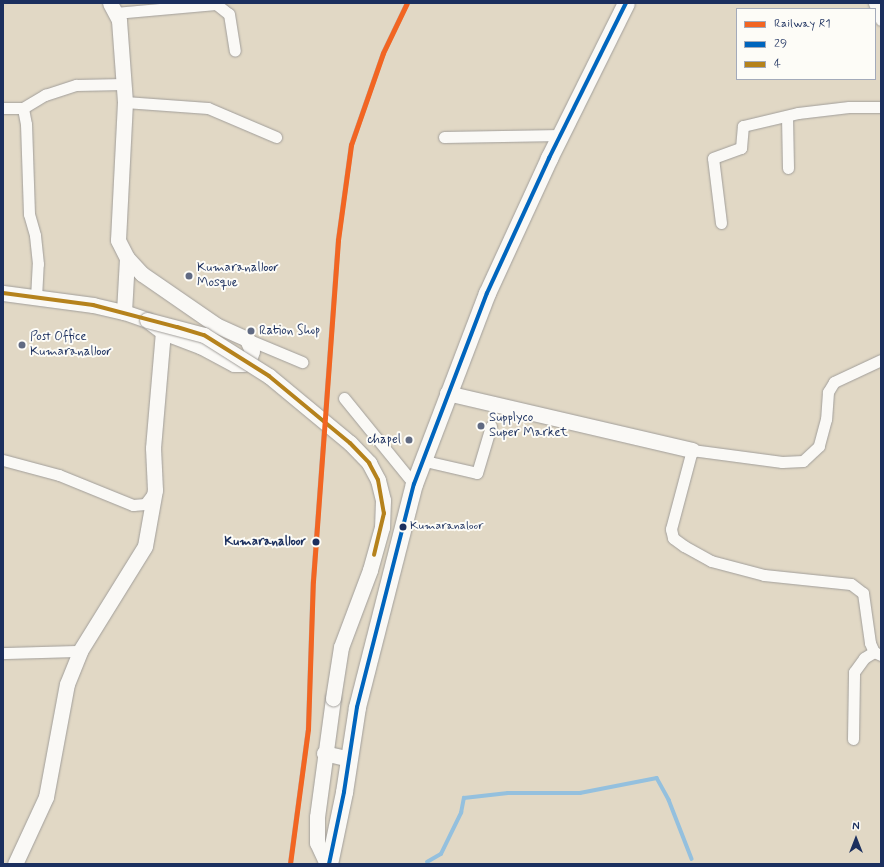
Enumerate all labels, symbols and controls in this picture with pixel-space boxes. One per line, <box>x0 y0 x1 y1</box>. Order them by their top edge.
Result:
legend <box>736 8 876 80</box>
text: Railway R1 <box>774 16 831 32</box>
text: 29 <box>774 36 787 52</box>
text: 4 <box>774 56 781 72</box>
place label: Kumaranalloor Mosque <box>197 261 279 292</box>
marker: Kumaranalloor Mosque <box>184 271 194 281</box>
place label: Ration Shop <box>259 323 321 339</box>
marker: Ration Shop <box>246 326 256 336</box>
place label: Post Office Kumaranalloor <box>30 330 112 361</box>
marker: Post Office Kumaranalloor <box>17 340 27 350</box>
place label: Supplyco Super Market <box>489 411 567 442</box>
marker: Supplyco Super Market <box>476 421 486 431</box>
place label: chapel <box>367 432 401 448</box>
marker: chapel <box>404 435 414 445</box>
place label: Kumaranaloor <box>410 520 484 534</box>
marker: Kumaranaloor <box>398 522 408 532</box>
place label: Kumaranalloor <box>224 534 306 550</box>
marker: Kumaranalloor <box>309 535 323 549</box>
north arrow <box>836 819 876 859</box>
text: N <box>852 820 860 834</box>

